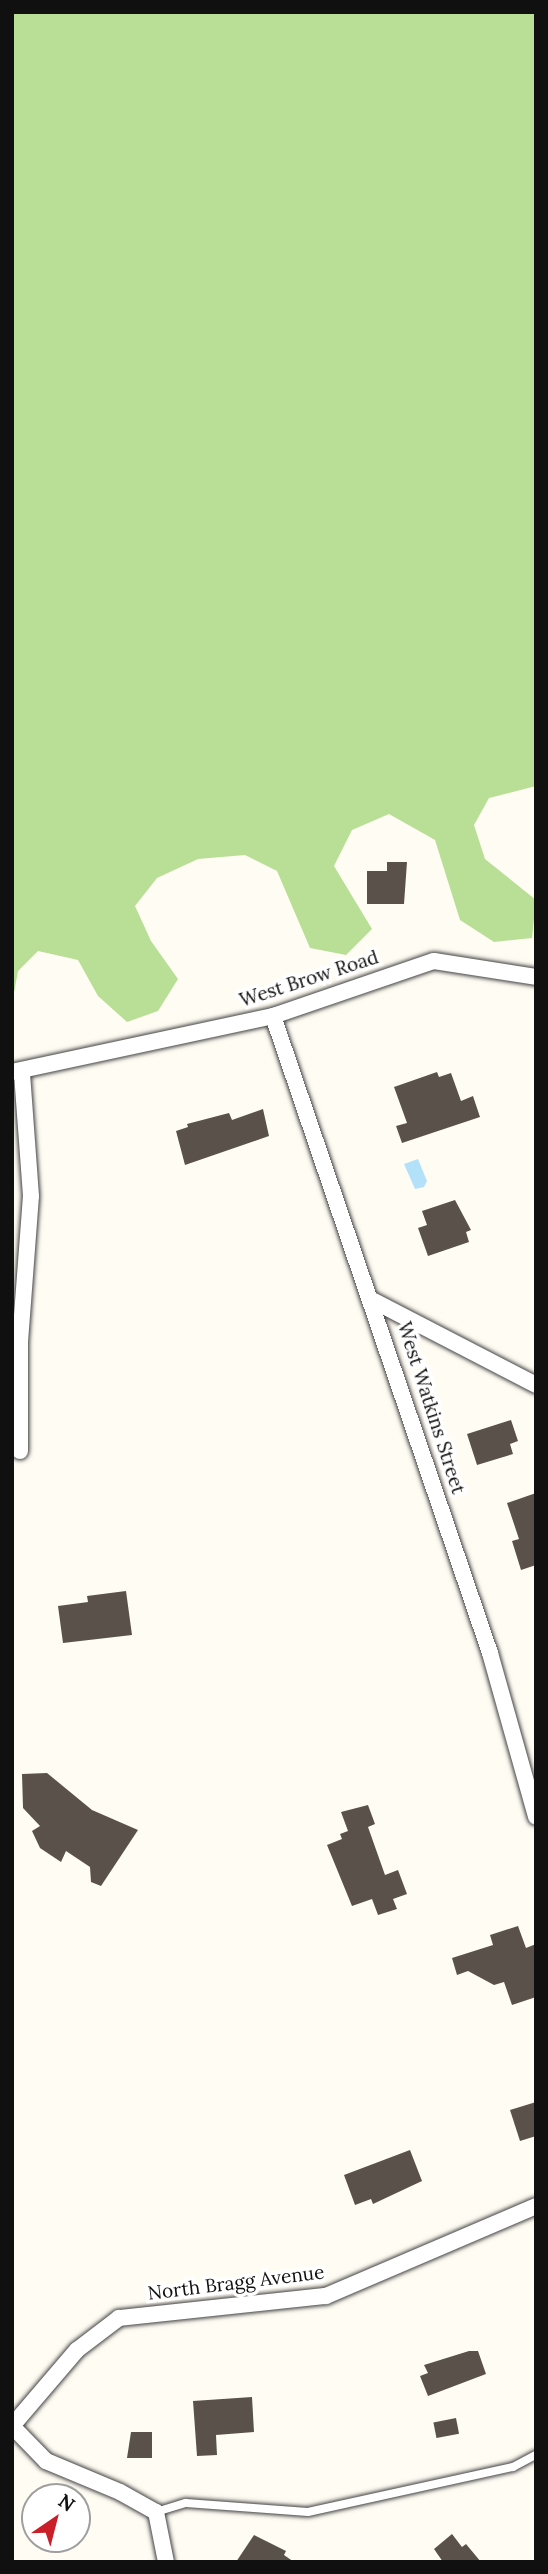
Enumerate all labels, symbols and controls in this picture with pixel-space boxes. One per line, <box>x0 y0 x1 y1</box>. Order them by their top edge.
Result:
street label: West Brow Road <box>237 946 381 1012</box>
street label: West Watkins Street <box>392 1319 470 1497</box>
street label: North Bragg Avenue <box>146 2261 326 2305</box>
north arrow <box>21 2483 91 2553</box>
text: N <box>54 2488 80 2516</box>

